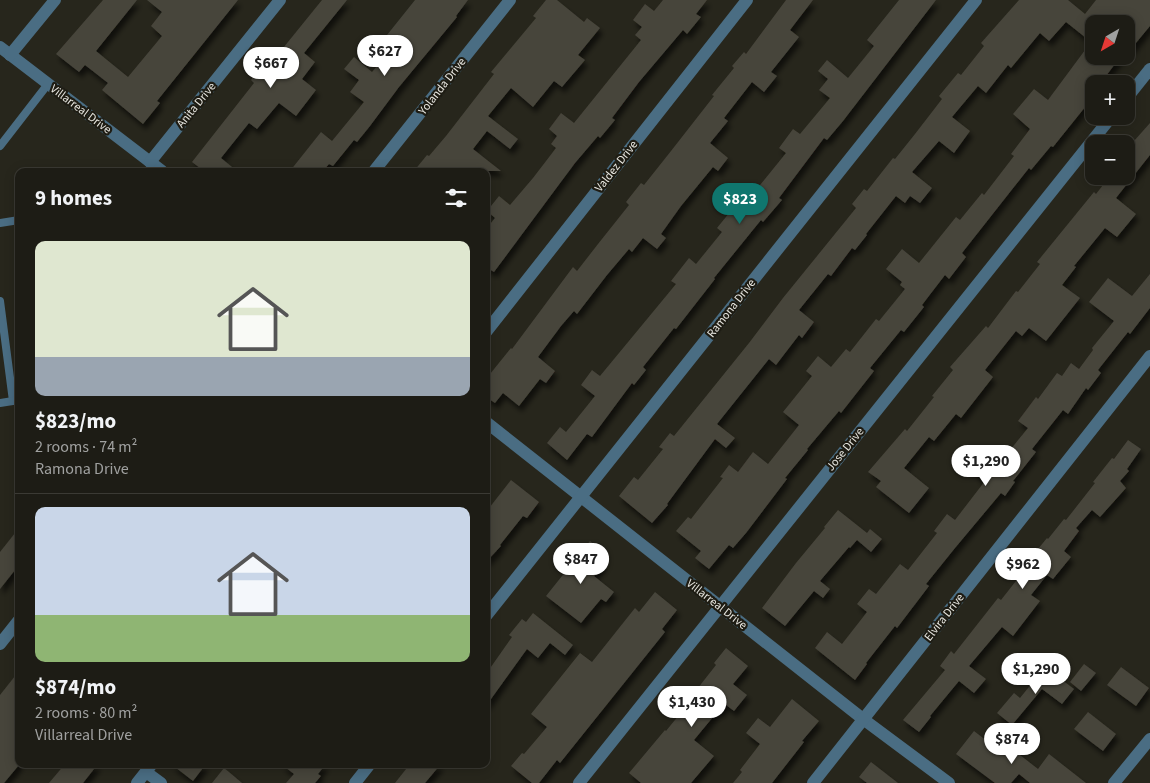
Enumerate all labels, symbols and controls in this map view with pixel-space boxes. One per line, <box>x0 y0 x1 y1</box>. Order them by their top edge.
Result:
north arrow <box>1085 15 1135 65</box>
map controls <box>1085 15 1135 185</box>
pin: $627 <box>355 34 415 77</box>
text: $627 <box>368 40 402 62</box>
pin: $667 <box>241 46 301 89</box>
text: $667 <box>254 52 288 74</box>
street label: Yolanda Drive <box>414 54 470 119</box>
button: + <box>1085 75 1135 125</box>
street label: Anita Drive <box>173 79 220 132</box>
street label: Villarreal Drive <box>47 81 115 138</box>
button: − <box>1085 135 1135 185</box>
street label: Valdez Drive <box>591 137 642 196</box>
pin: $823 <box>710 182 770 225</box>
text: 9 homes <box>35 183 112 213</box>
icon: filters <box>442 184 470 212</box>
text: $823 <box>723 188 757 210</box>
icon: home <box>208 274 298 364</box>
street label: Ramona Drive <box>703 275 760 341</box>
text: $823/mo <box>35 406 116 436</box>
street label: Jose Drive <box>823 424 868 475</box>
text: 2 rooms · 74 m² <box>35 436 137 458</box>
pin: $1,290 <box>945 444 1027 487</box>
text: $1,290 <box>962 450 1010 472</box>
text: Ramona Drive <box>35 458 129 480</box>
icon: home <box>208 539 298 629</box>
pin: $847 <box>551 542 611 585</box>
text: $847 <box>564 548 598 570</box>
pin: $962 <box>993 548 1053 590</box>
text: $962 <box>1006 553 1040 575</box>
street label: Villarreal Drive <box>683 575 751 634</box>
street label: Elvira Drive <box>920 590 968 645</box>
pin: $1,290 <box>995 652 1077 695</box>
text: $1,290 <box>1012 658 1060 680</box>
text: $874/mo <box>35 672 116 702</box>
pin: $1,430 <box>651 686 733 728</box>
text: $1,430 <box>668 691 716 713</box>
text: 2 rooms · 80 m² <box>35 702 137 724</box>
pin: $874 <box>982 722 1042 765</box>
text: Villarreal Drive <box>35 724 132 746</box>
text: $874 <box>995 728 1029 750</box>

